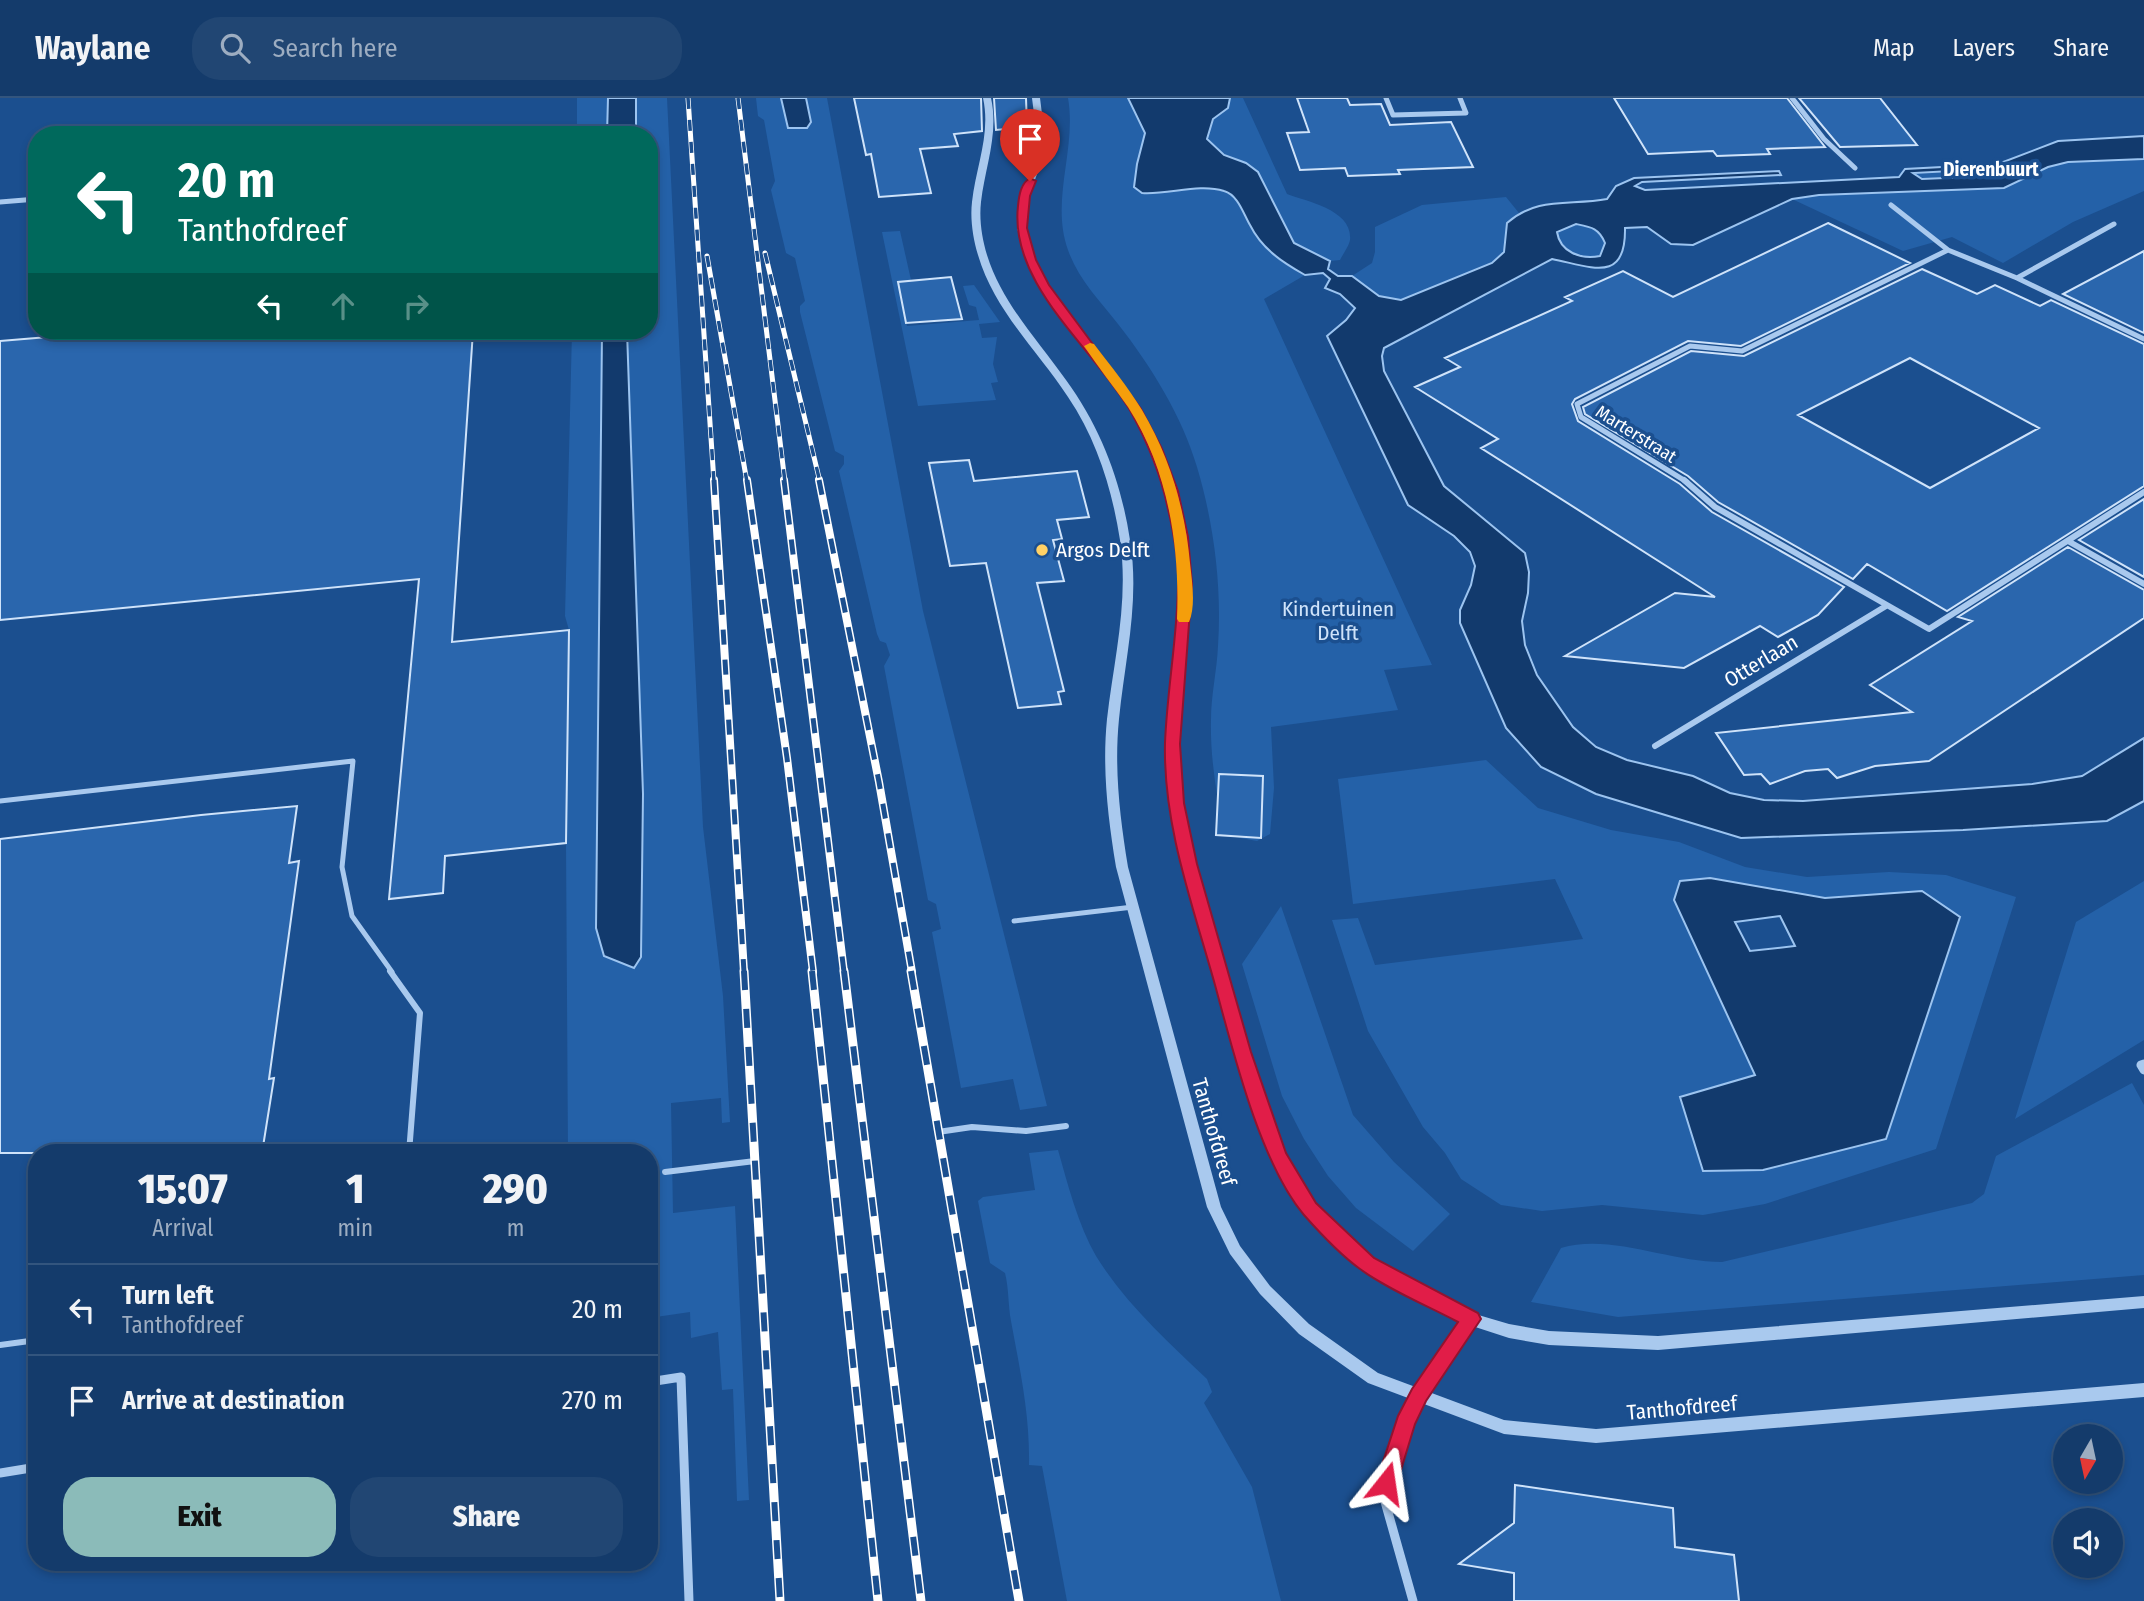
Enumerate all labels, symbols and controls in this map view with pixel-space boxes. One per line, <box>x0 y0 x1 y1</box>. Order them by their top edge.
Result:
search box <box>192 17 682 80</box>
text: Waylane <box>35 28 150 68</box>
icon: search <box>216 29 254 67</box>
text: Search here <box>272 33 398 64</box>
text: Map <box>1873 34 1915 62</box>
text: Layers <box>1953 34 2015 62</box>
text: Share <box>2053 34 2109 62</box>
pin <box>1000 109 1060 181</box>
icon: arrive <box>1011 120 1049 158</box>
text: 20 m <box>178 151 275 210</box>
icon: left <box>63 154 154 245</box>
district label: Dierenbuurt <box>1943 158 2039 181</box>
text: Tanthofdreef <box>178 211 346 249</box>
icon: left <box>251 287 289 325</box>
icon: ahead <box>324 287 362 325</box>
icon: right <box>397 287 435 325</box>
street label: Marterstraat <box>1592 401 1681 468</box>
place label: Argos Delft <box>1056 537 1150 563</box>
marker: Argos Delft <box>1034 542 1050 558</box>
park label: Kindertuinen Delft <box>1282 596 1394 646</box>
street label: Otterlaan <box>1719 629 1803 693</box>
street label: Tanthofdreef <box>1186 1075 1242 1190</box>
text: 15:07 <box>138 1164 228 1214</box>
text: 1 <box>346 1164 364 1214</box>
text: 290 <box>483 1164 548 1214</box>
text: Arrival <box>152 1214 213 1242</box>
text: min <box>338 1214 373 1242</box>
text: m <box>507 1214 524 1242</box>
text: Turn left <box>122 1280 214 1311</box>
icon: left <box>63 1291 101 1329</box>
text: 20 m <box>572 1294 623 1325</box>
text: Tanthofdreef <box>122 1311 243 1339</box>
icon: arrive <box>63 1382 101 1420</box>
text: Arrive at destination <box>122 1385 345 1416</box>
text: 270 m <box>562 1385 623 1416</box>
street label: Tanthofdreef <box>1626 1390 1740 1426</box>
north arrow <box>2053 1424 2123 1494</box>
map controls <box>2053 1424 2123 1578</box>
position arrow <box>1349 1446 1423 1520</box>
button: Exit <box>63 1477 336 1557</box>
button: Share <box>350 1477 623 1557</box>
button: sound <box>2053 1508 2123 1578</box>

